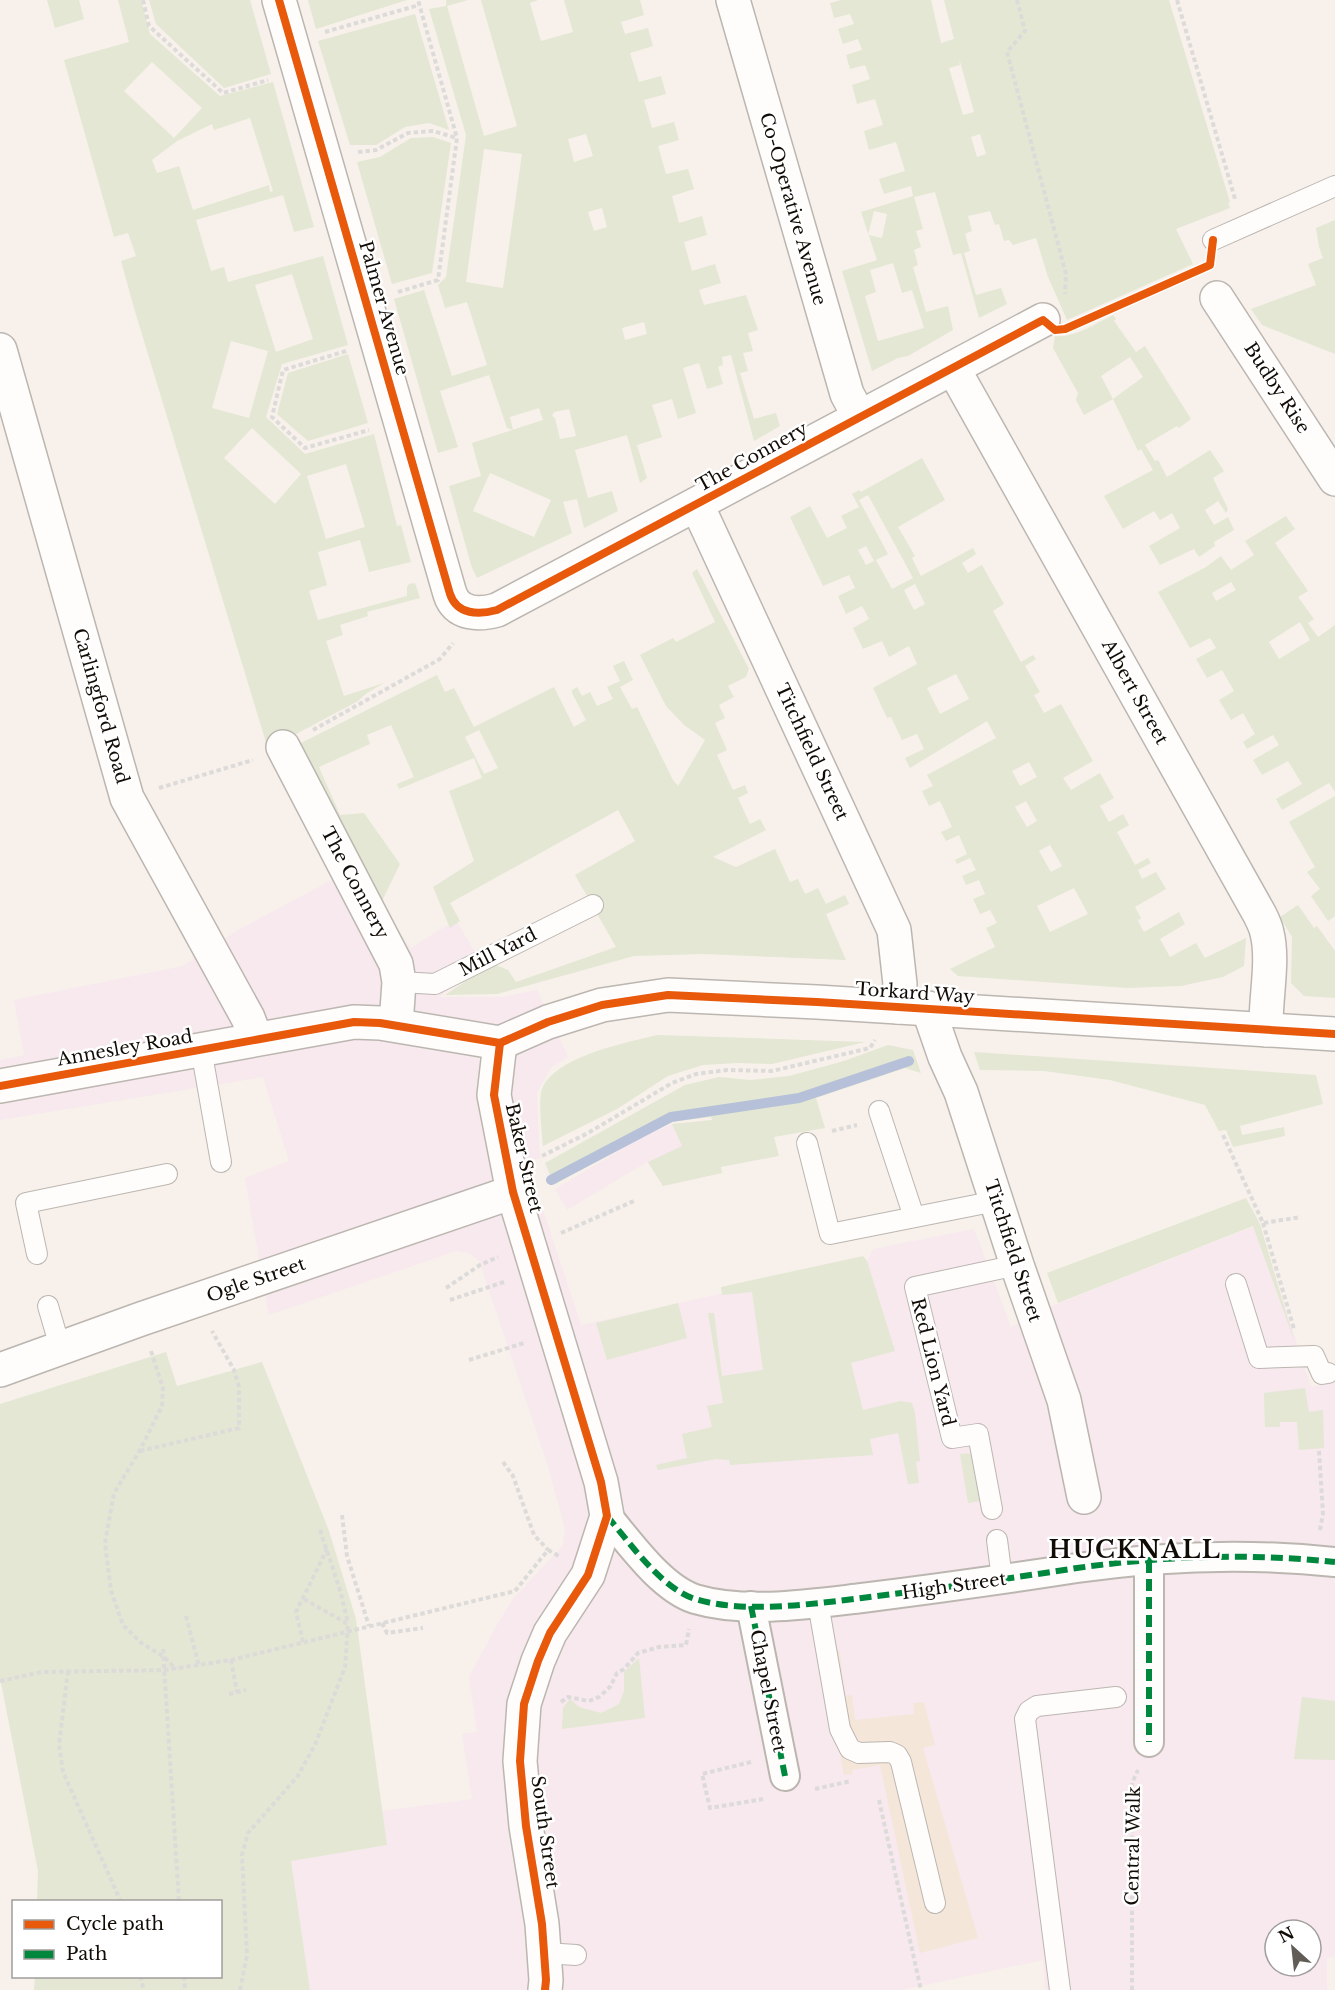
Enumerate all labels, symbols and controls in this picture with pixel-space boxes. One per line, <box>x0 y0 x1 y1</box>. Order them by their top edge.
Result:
street label: Co-Operative Avenue <box>755 110 831 308</box>
street label: Palmer Avenue <box>354 238 414 378</box>
street label: Budby Rise <box>1239 338 1315 438</box>
street label: The Connery <box>693 417 812 497</box>
street label: Carlingford Road <box>68 626 134 786</box>
street label: Albert Street <box>1097 635 1173 748</box>
street label: Titchfield Street <box>771 680 853 824</box>
street label: The Connery <box>316 823 394 943</box>
street label: Mill Yard <box>456 923 540 981</box>
street label: Torkard Way <box>855 978 976 1008</box>
street label: Annesley Road <box>55 1025 194 1071</box>
street label: Baker Street <box>501 1101 547 1215</box>
street label: Titchfield Street <box>980 1177 1046 1325</box>
street label: Ogle Street <box>204 1253 309 1307</box>
street label: Red Lion Yard <box>906 1296 960 1428</box>
district label: HUCKNALL <box>1049 1535 1221 1564</box>
street label: High Street <box>900 1568 1008 1604</box>
street label: Chapel Street <box>745 1628 791 1754</box>
street label: South Street <box>526 1774 564 1890</box>
street label: Central Walk <box>1121 1786 1145 1906</box>
legend <box>12 1900 222 1978</box>
text: Cycle path <box>66 1913 164 1935</box>
north arrow <box>1263 1918 1323 1978</box>
text: N <box>1275 1922 1297 1947</box>
text: Path <box>66 1943 107 1965</box>

